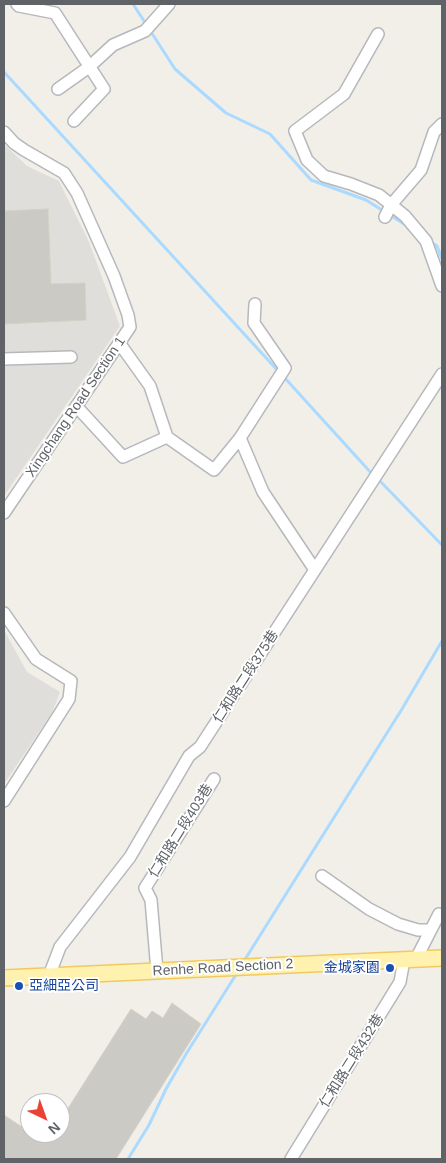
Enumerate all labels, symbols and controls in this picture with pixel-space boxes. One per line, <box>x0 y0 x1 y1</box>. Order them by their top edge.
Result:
street label: Xingchang Road Section 1 <box>23 334 129 480</box>
street label: 仁和路二段375巷 <box>210 627 282 727</box>
street label: 仁和路二段403巷 <box>145 781 217 881</box>
street label: Renhe Road Section 2 <box>152 956 294 980</box>
place label: 金城家園 <box>324 960 380 976</box>
marker: 金城家園 <box>384 962 396 974</box>
place label: 亞細亞公司 <box>29 978 99 994</box>
marker: 亞細亞公司 <box>13 980 25 992</box>
street label: 仁和路二段432巷 <box>316 1011 388 1111</box>
north arrow <box>20 1093 70 1143</box>
text: N <box>45 1119 63 1138</box>

